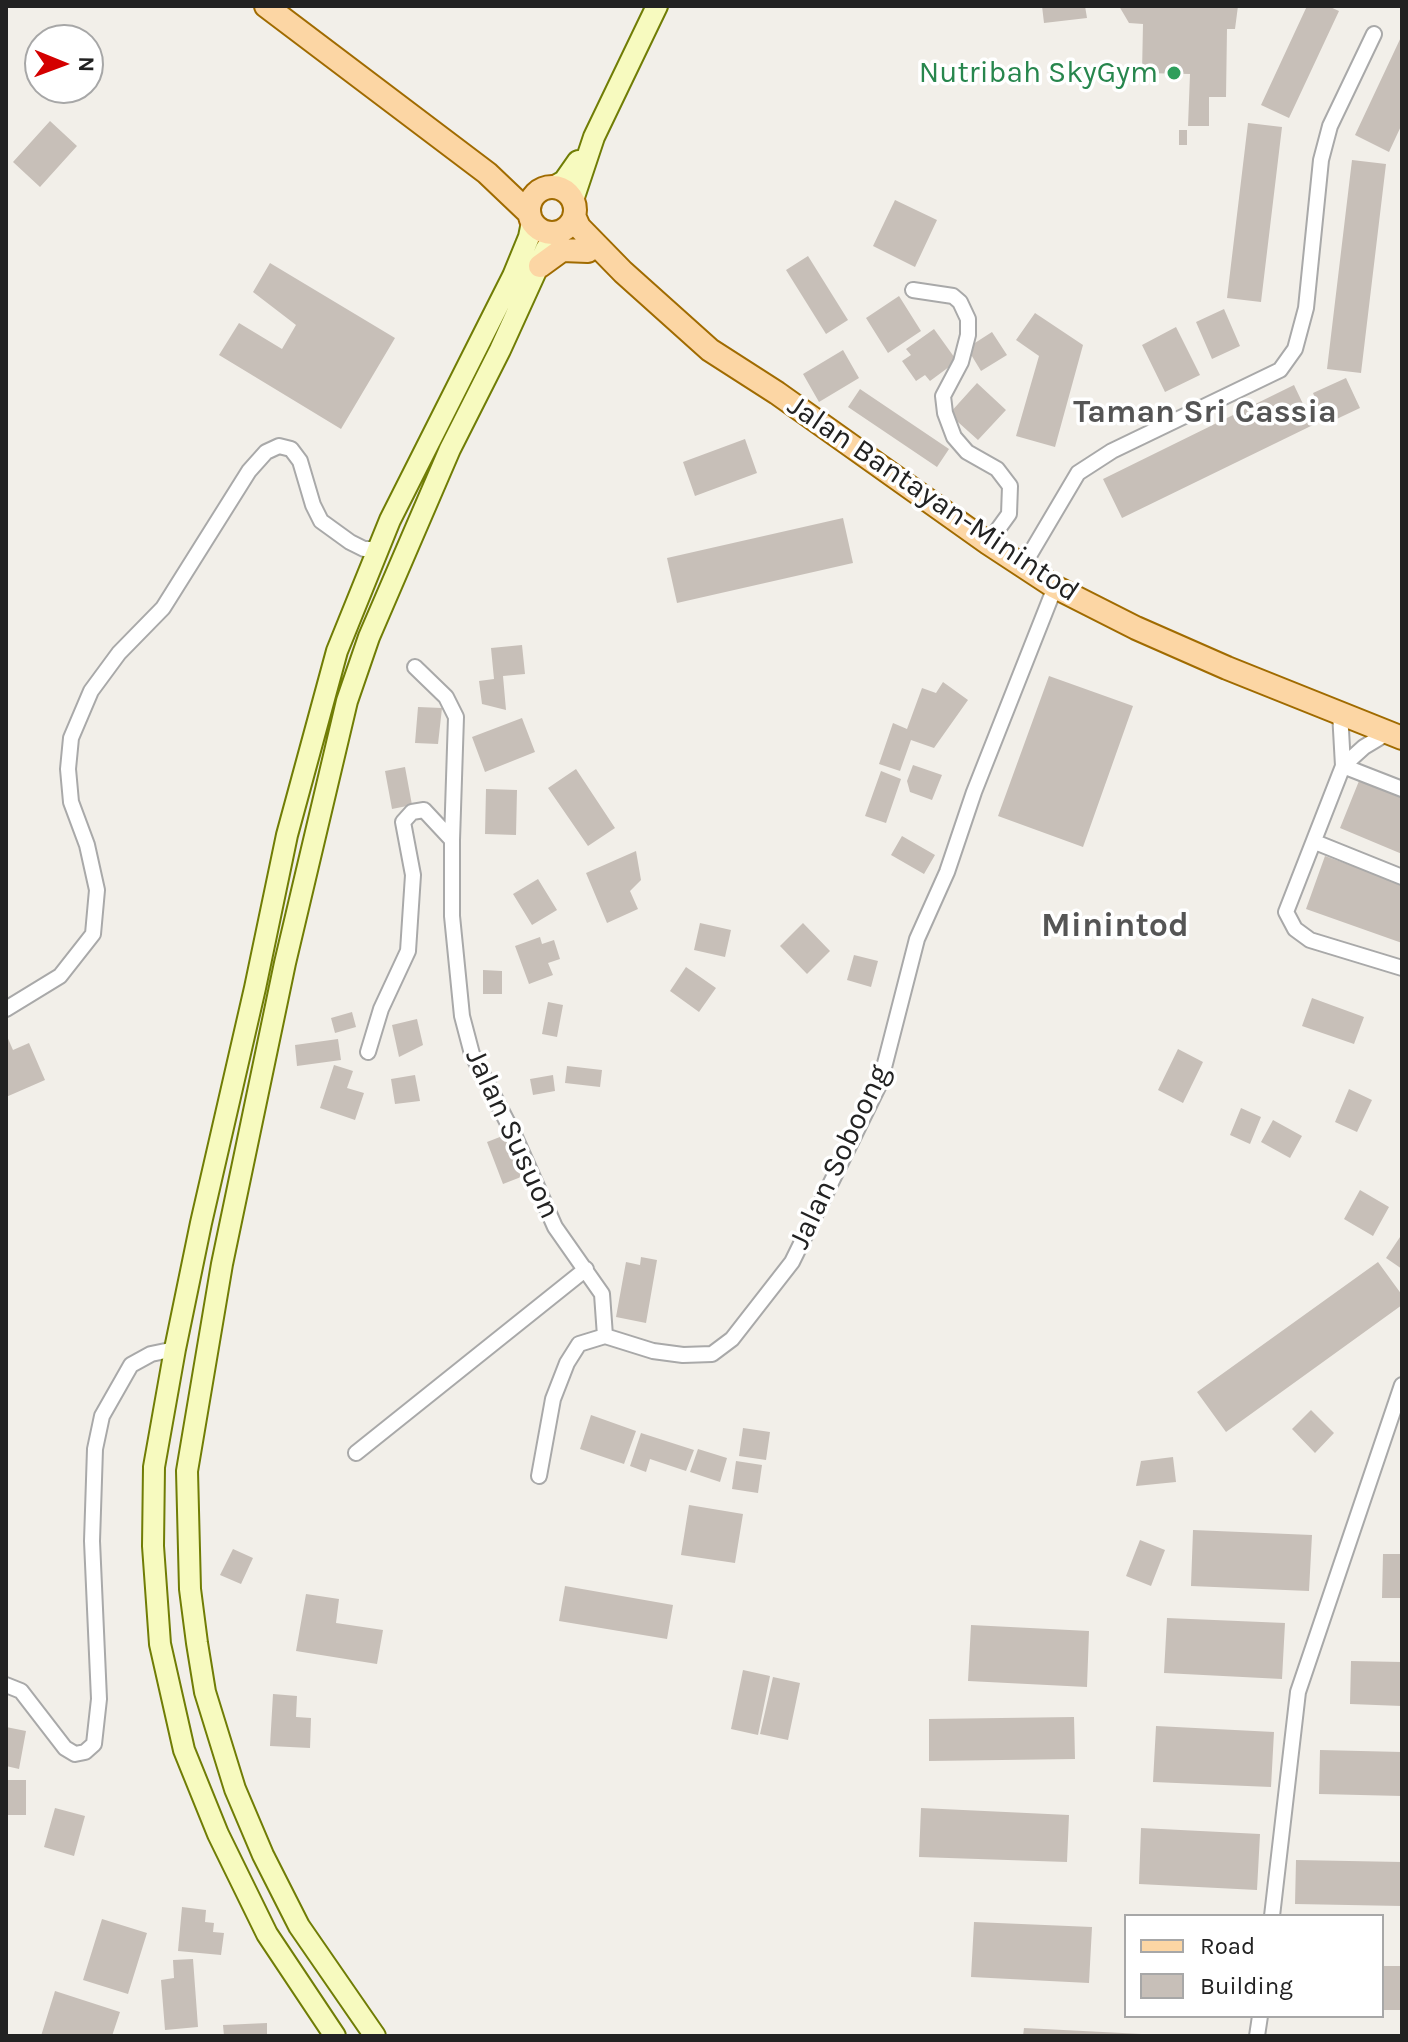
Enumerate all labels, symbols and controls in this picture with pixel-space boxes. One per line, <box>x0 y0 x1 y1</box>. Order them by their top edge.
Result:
north arrow <box>24 24 104 104</box>
place label: Nutribah SkyGym <box>919 55 1158 91</box>
text: N <box>73 56 99 73</box>
marker: Nutribah SkyGym <box>1165 64 1183 82</box>
street label: Jalan Bantayan-Minintod <box>780 388 1086 610</box>
district label: Taman Sri Cassia <box>1073 394 1337 432</box>
district label: Minintod <box>1041 906 1189 946</box>
street label: Jalan Susuon <box>457 1043 567 1225</box>
street label: Jalan Soboong <box>782 1059 898 1255</box>
legend <box>1124 1914 1384 2018</box>
text: Road <box>1200 1932 1255 1960</box>
text: Building <box>1200 1972 1293 2000</box>

